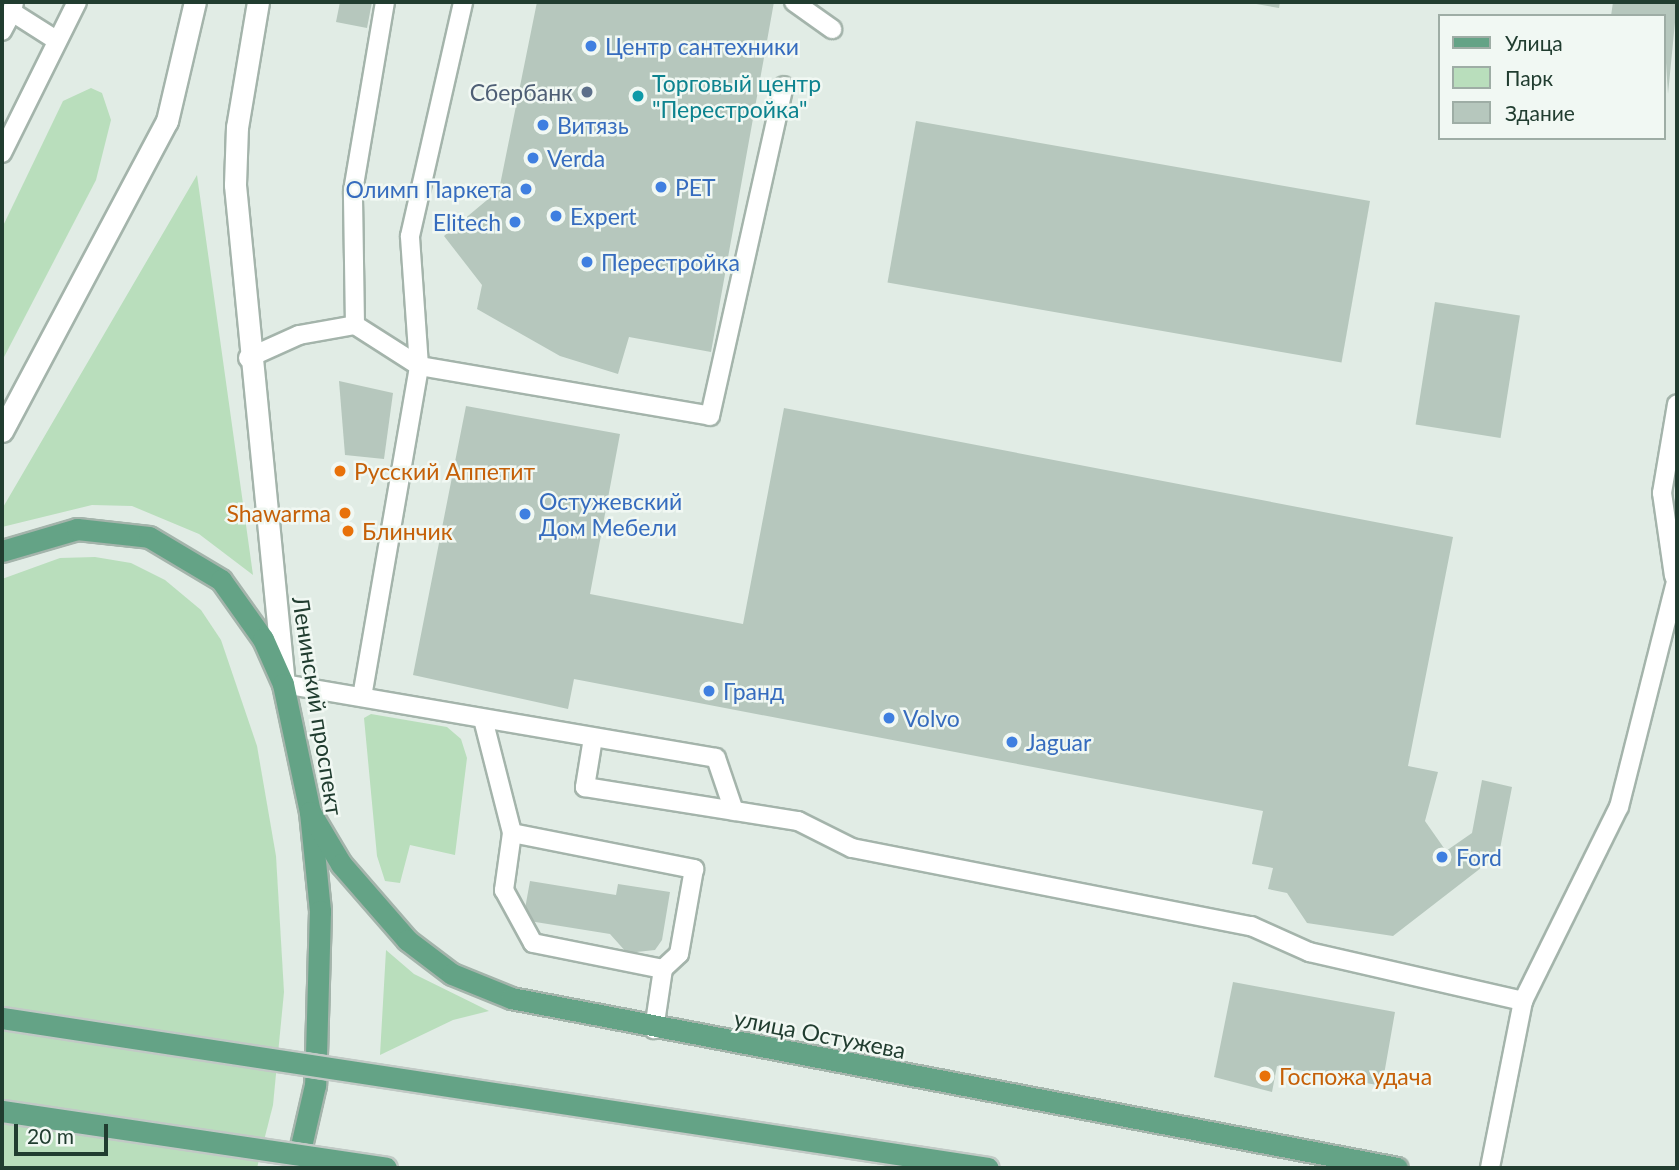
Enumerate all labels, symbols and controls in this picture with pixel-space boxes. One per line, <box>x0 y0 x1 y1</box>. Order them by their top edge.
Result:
legend <box>1438 14 1665 140</box>
text: Улица <box>1505 30 1563 55</box>
place label: Центр сантехники <box>605 32 799 60</box>
marker: Центр сантехники <box>583 38 599 54</box>
text: Парк <box>1505 65 1553 90</box>
place label: Торговый центр "Перестройка" <box>652 69 821 123</box>
place label: Сбербанк <box>470 78 573 106</box>
marker: Сбербанк <box>579 84 595 100</box>
marker: Торговый центр "Перестройка" <box>630 88 646 104</box>
text: Здание <box>1505 100 1575 125</box>
place label: Витязь <box>557 111 629 139</box>
marker: Витязь <box>535 117 551 133</box>
place label: Verda <box>547 144 605 172</box>
marker: Verda <box>525 150 541 166</box>
place label: РЕТ <box>675 173 716 201</box>
place label: Олимп Паркета <box>346 175 512 203</box>
marker: РЕТ <box>653 179 669 195</box>
marker: Олимп Паркета <box>518 181 534 197</box>
place label: Expert <box>570 202 636 230</box>
place label: Elitech <box>433 208 501 236</box>
marker: Expert <box>548 208 564 224</box>
marker: Elitech <box>507 214 523 230</box>
place label: Перестройка <box>601 248 740 276</box>
marker: Перестройка <box>579 254 595 270</box>
place label: Русский Аппетит <box>354 457 535 485</box>
marker: Русский Аппетит <box>332 463 348 479</box>
place label: Остужевский Дом Мебели <box>539 487 682 541</box>
place label: Shawarma <box>226 499 331 527</box>
marker: Shawarma <box>337 505 353 521</box>
marker: Остужевский Дом Мебели <box>517 506 533 522</box>
place label: Блинчик <box>362 517 453 545</box>
marker: Блинчик <box>340 523 356 539</box>
street label: Ленинский проспект <box>287 595 349 817</box>
place label: Гранд <box>723 677 784 705</box>
marker: Гранд <box>701 683 717 699</box>
place label: Volvo <box>903 704 960 732</box>
marker: Volvo <box>881 710 897 726</box>
place label: Jaguar <box>1026 728 1091 756</box>
marker: Jaguar <box>1004 734 1020 750</box>
place label: Ford <box>1456 843 1502 871</box>
marker: Ford <box>1434 849 1450 865</box>
street label: улица Остужева <box>732 1004 908 1064</box>
place label: Госпожа удача <box>1279 1062 1432 1090</box>
marker: Госпожа удача <box>1257 1068 1273 1084</box>
scale bar <box>18 1110 112 1154</box>
text: 20 m <box>27 1123 74 1148</box>

